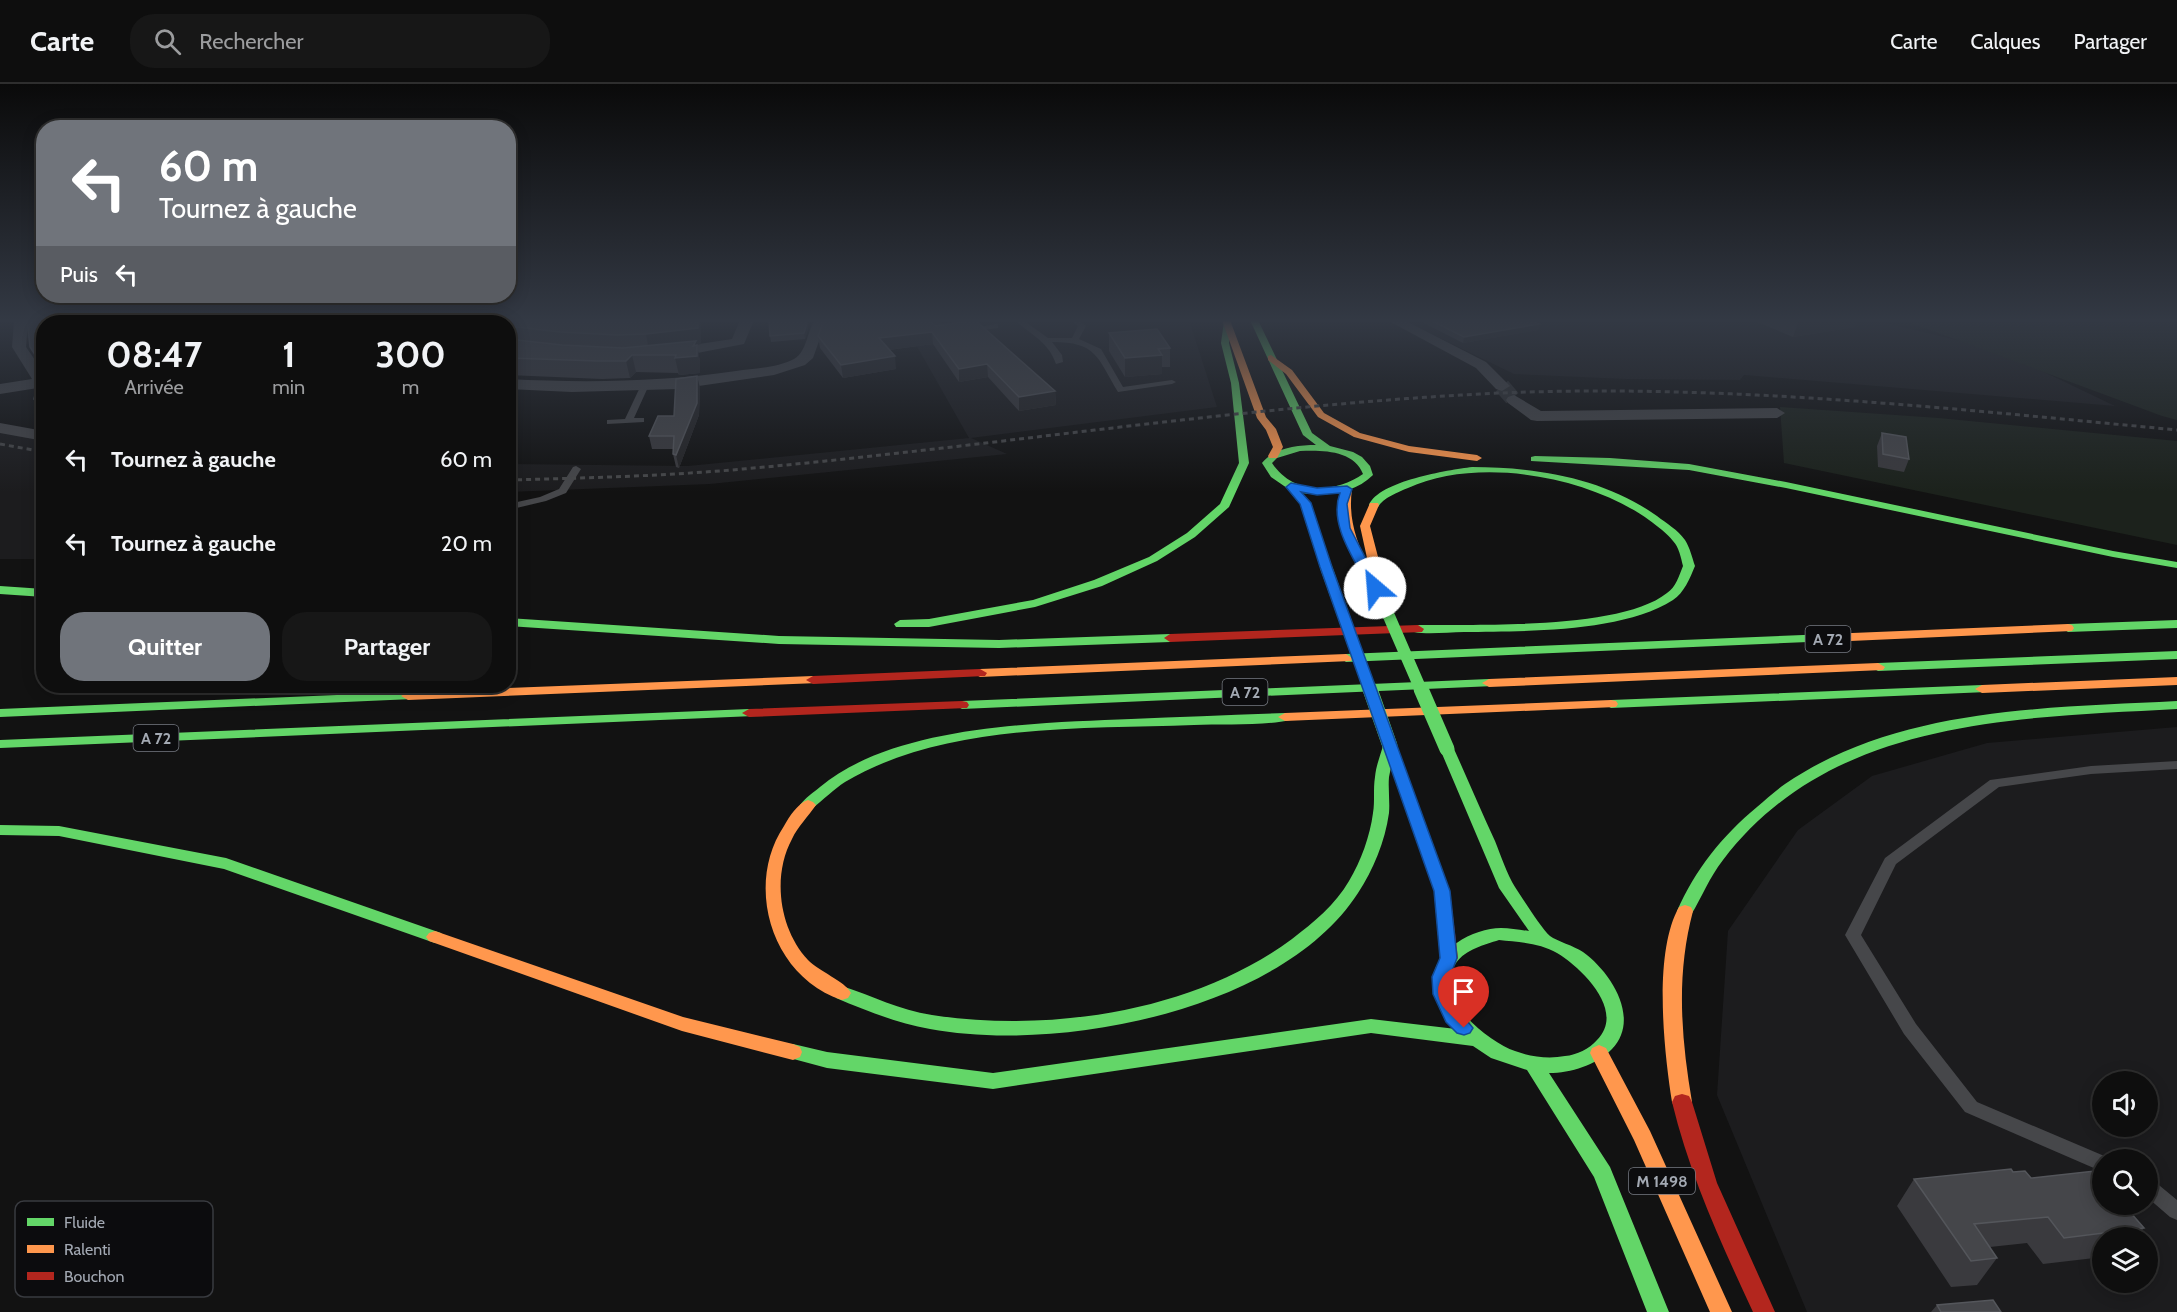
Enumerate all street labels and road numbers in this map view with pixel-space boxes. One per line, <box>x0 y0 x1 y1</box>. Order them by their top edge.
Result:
road number: A 72 <box>1806 626 1850 652</box>
road number: A 72 <box>1222 679 1268 705</box>
road number: A 72 <box>134 725 178 751</box>
road number: M 1498 <box>1629 1168 1695 1194</box>

